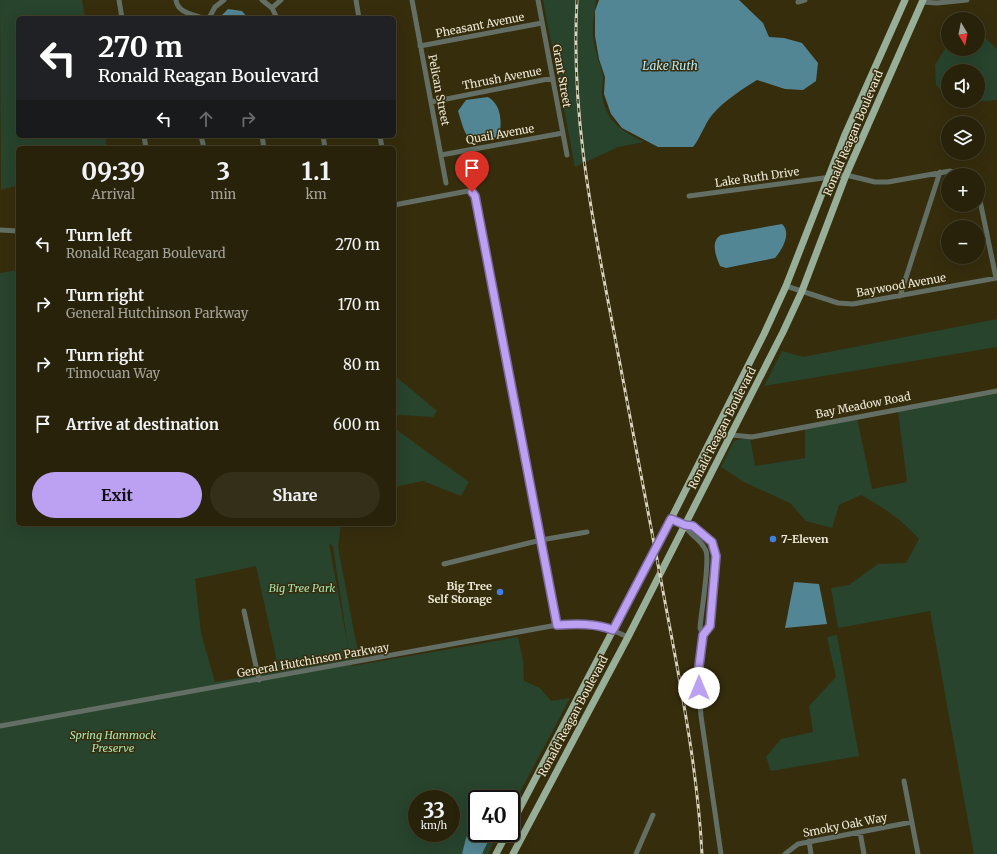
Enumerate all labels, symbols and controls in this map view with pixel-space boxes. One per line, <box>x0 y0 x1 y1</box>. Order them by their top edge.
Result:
street label: Pheasant Avenue <box>435 9 526 40</box>
north arrow <box>941 12 985 56</box>
map controls <box>941 12 985 264</box>
text: 270 m <box>98 29 183 65</box>
icon: left <box>32 32 84 84</box>
street label: Grant Street <box>550 43 575 109</box>
street label: Pelican Street <box>425 53 453 128</box>
water label: Lake Ruth <box>642 58 698 73</box>
street label: Thrush Avenue <box>461 63 543 93</box>
text: Ronald Reagan Boulevard <box>98 64 319 87</box>
button: sound <box>941 64 985 108</box>
street label: Ronald Reagan Boulevard <box>820 68 886 198</box>
icon: left <box>153 108 175 130</box>
icon: ahead <box>195 108 217 130</box>
icon: right <box>237 108 259 130</box>
button: layers <box>941 116 985 160</box>
street label: Quail Avenue <box>465 121 536 147</box>
pin <box>455 151 489 192</box>
text: 09:39 <box>81 156 145 187</box>
text: 3 <box>217 156 230 187</box>
text: 1.1 <box>302 156 331 187</box>
icon: arrive <box>461 157 483 179</box>
street label: Lake Ruth Drive <box>714 164 800 190</box>
button: + <box>941 168 985 212</box>
text: Arrival <box>92 186 135 203</box>
text: min <box>211 186 236 203</box>
text: km <box>306 186 327 203</box>
button: − <box>941 220 985 264</box>
text: Turn left <box>66 226 132 245</box>
icon: left <box>32 233 54 255</box>
text: 270 m <box>335 235 380 254</box>
text: Ronald Reagan Boulevard <box>66 245 225 262</box>
street label: Baywood Avenue <box>855 270 947 300</box>
text: Turn right <box>66 286 144 305</box>
icon: right <box>32 293 54 315</box>
text: 170 m <box>338 295 380 314</box>
text: General Hutchinson Parkway <box>66 305 248 322</box>
text: Turn right <box>66 346 144 365</box>
icon: right <box>32 353 54 375</box>
text: 80 m <box>343 355 380 374</box>
street label: Ronald Reagan Boulevard <box>685 364 759 491</box>
text: Timocuan Way <box>66 365 160 382</box>
street label: Bay Meadow Road <box>814 389 912 421</box>
icon: arrive <box>32 413 54 435</box>
text: Arrive at destination <box>66 415 219 434</box>
text: 600 m <box>333 415 380 434</box>
button: Exit <box>32 472 202 518</box>
button: Share <box>210 472 380 518</box>
place label: 7-Eleven <box>781 532 829 546</box>
marker: 7-Eleven <box>768 534 778 544</box>
place label: Big Tree Self Storage <box>428 579 492 606</box>
park label: Big Tree Park <box>269 581 335 595</box>
marker: Big Tree Self Storage <box>495 587 505 597</box>
street label: General Hutchinson Parkway <box>236 640 391 680</box>
street label: Ronald Reagan Boulevard <box>535 653 611 779</box>
position arrow <box>678 667 720 709</box>
park label: Spring Hammock Preserve <box>70 728 156 755</box>
speed limit sign: 40 <box>468 790 520 842</box>
text: 33 <box>423 798 445 823</box>
street label: Smoky Oak Way <box>802 810 889 840</box>
text: km/h <box>421 819 447 832</box>

